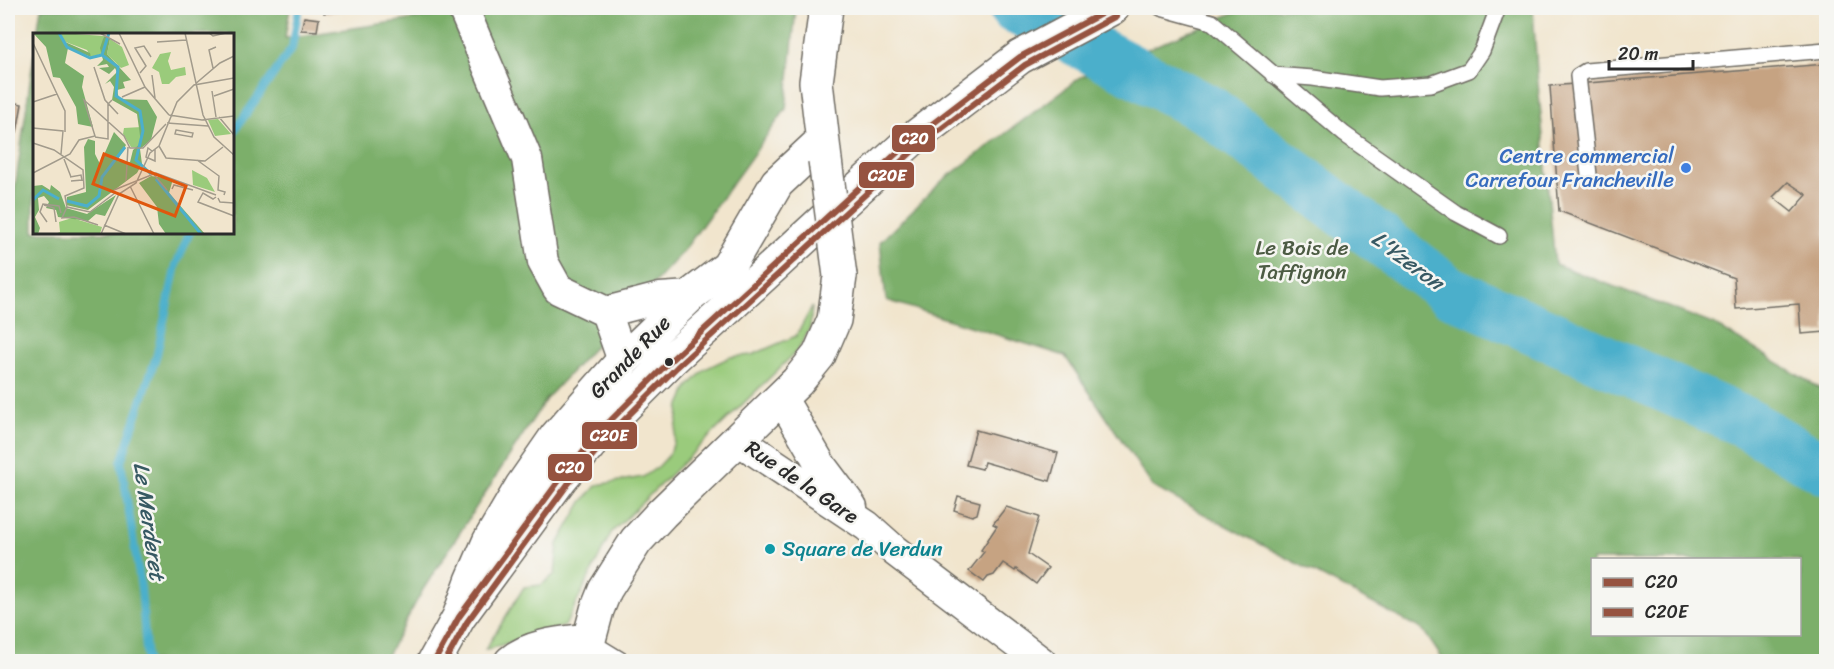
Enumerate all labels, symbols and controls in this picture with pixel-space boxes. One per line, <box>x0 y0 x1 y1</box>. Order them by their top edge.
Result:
inset map <box>33 33 234 234</box>
scale bar <box>1609 33 1693 71</box>
text: 20 m <box>1618 38 1658 70</box>
line badge: C20 <box>891 124 936 153</box>
text: C20 <box>898 124 929 153</box>
place label: Centre commercial Carrefour Francheville <box>1466 137 1675 199</box>
line badge: C20E <box>858 161 915 189</box>
text: C20E <box>867 161 907 190</box>
marker: Centre commercial Carrefour Francheville <box>1679 161 1693 175</box>
water label: L'Yzeron <box>1363 220 1454 302</box>
park label: Le Bois de Taffignon <box>1256 229 1349 291</box>
street label: Grande Rue <box>580 306 681 408</box>
unlabelled marker <box>663 356 675 368</box>
line badge: C20E <box>581 421 638 450</box>
text: C20E <box>589 421 629 450</box>
street label: Rue de la Gare <box>737 430 867 534</box>
line badge: C20 <box>547 453 593 482</box>
text: C20 <box>554 453 585 482</box>
water label: Le Merderet <box>122 460 177 585</box>
place label: Square de Verdun <box>782 530 943 568</box>
marker: Square de Verdun <box>763 542 777 556</box>
legend <box>1591 558 1801 636</box>
text: C20 <box>1645 566 1678 598</box>
text: C20E <box>1645 596 1689 628</box>

